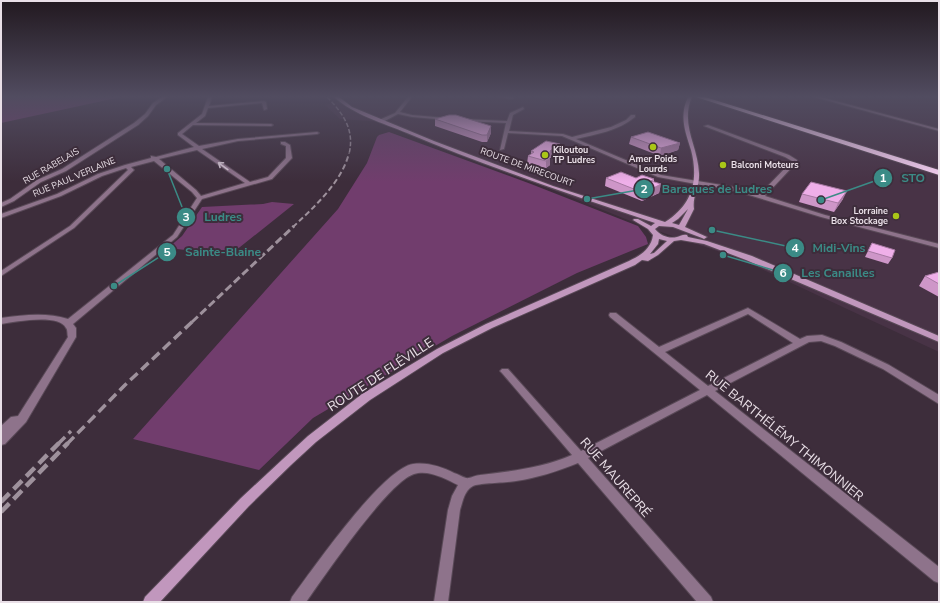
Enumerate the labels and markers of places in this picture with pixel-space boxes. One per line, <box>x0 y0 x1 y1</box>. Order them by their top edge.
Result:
marker: Amer Poids Lourds <box>648 142 658 152</box>
place label: Kiloutou TP Ludres <box>553 144 596 166</box>
marker: Kiloutou TP Ludres <box>540 150 550 160</box>
place label: Amer Poids Lourds <box>629 153 678 175</box>
place label: Balconi Moteurs <box>731 159 799 171</box>
marker: Balconi Moteurs <box>718 160 728 170</box>
callout: STO <box>873 166 933 190</box>
callout: Baraques de Ludres <box>634 177 780 201</box>
callout: Ludres <box>176 205 250 229</box>
place label: Lorraine Box Stockage <box>831 205 888 227</box>
marker: Lorraine Box Stockage <box>891 211 901 221</box>
callout: Midi-Vins <box>785 236 874 260</box>
callout: Sainte-Blaine <box>157 240 269 264</box>
callout: Les Canailles <box>773 261 883 285</box>

